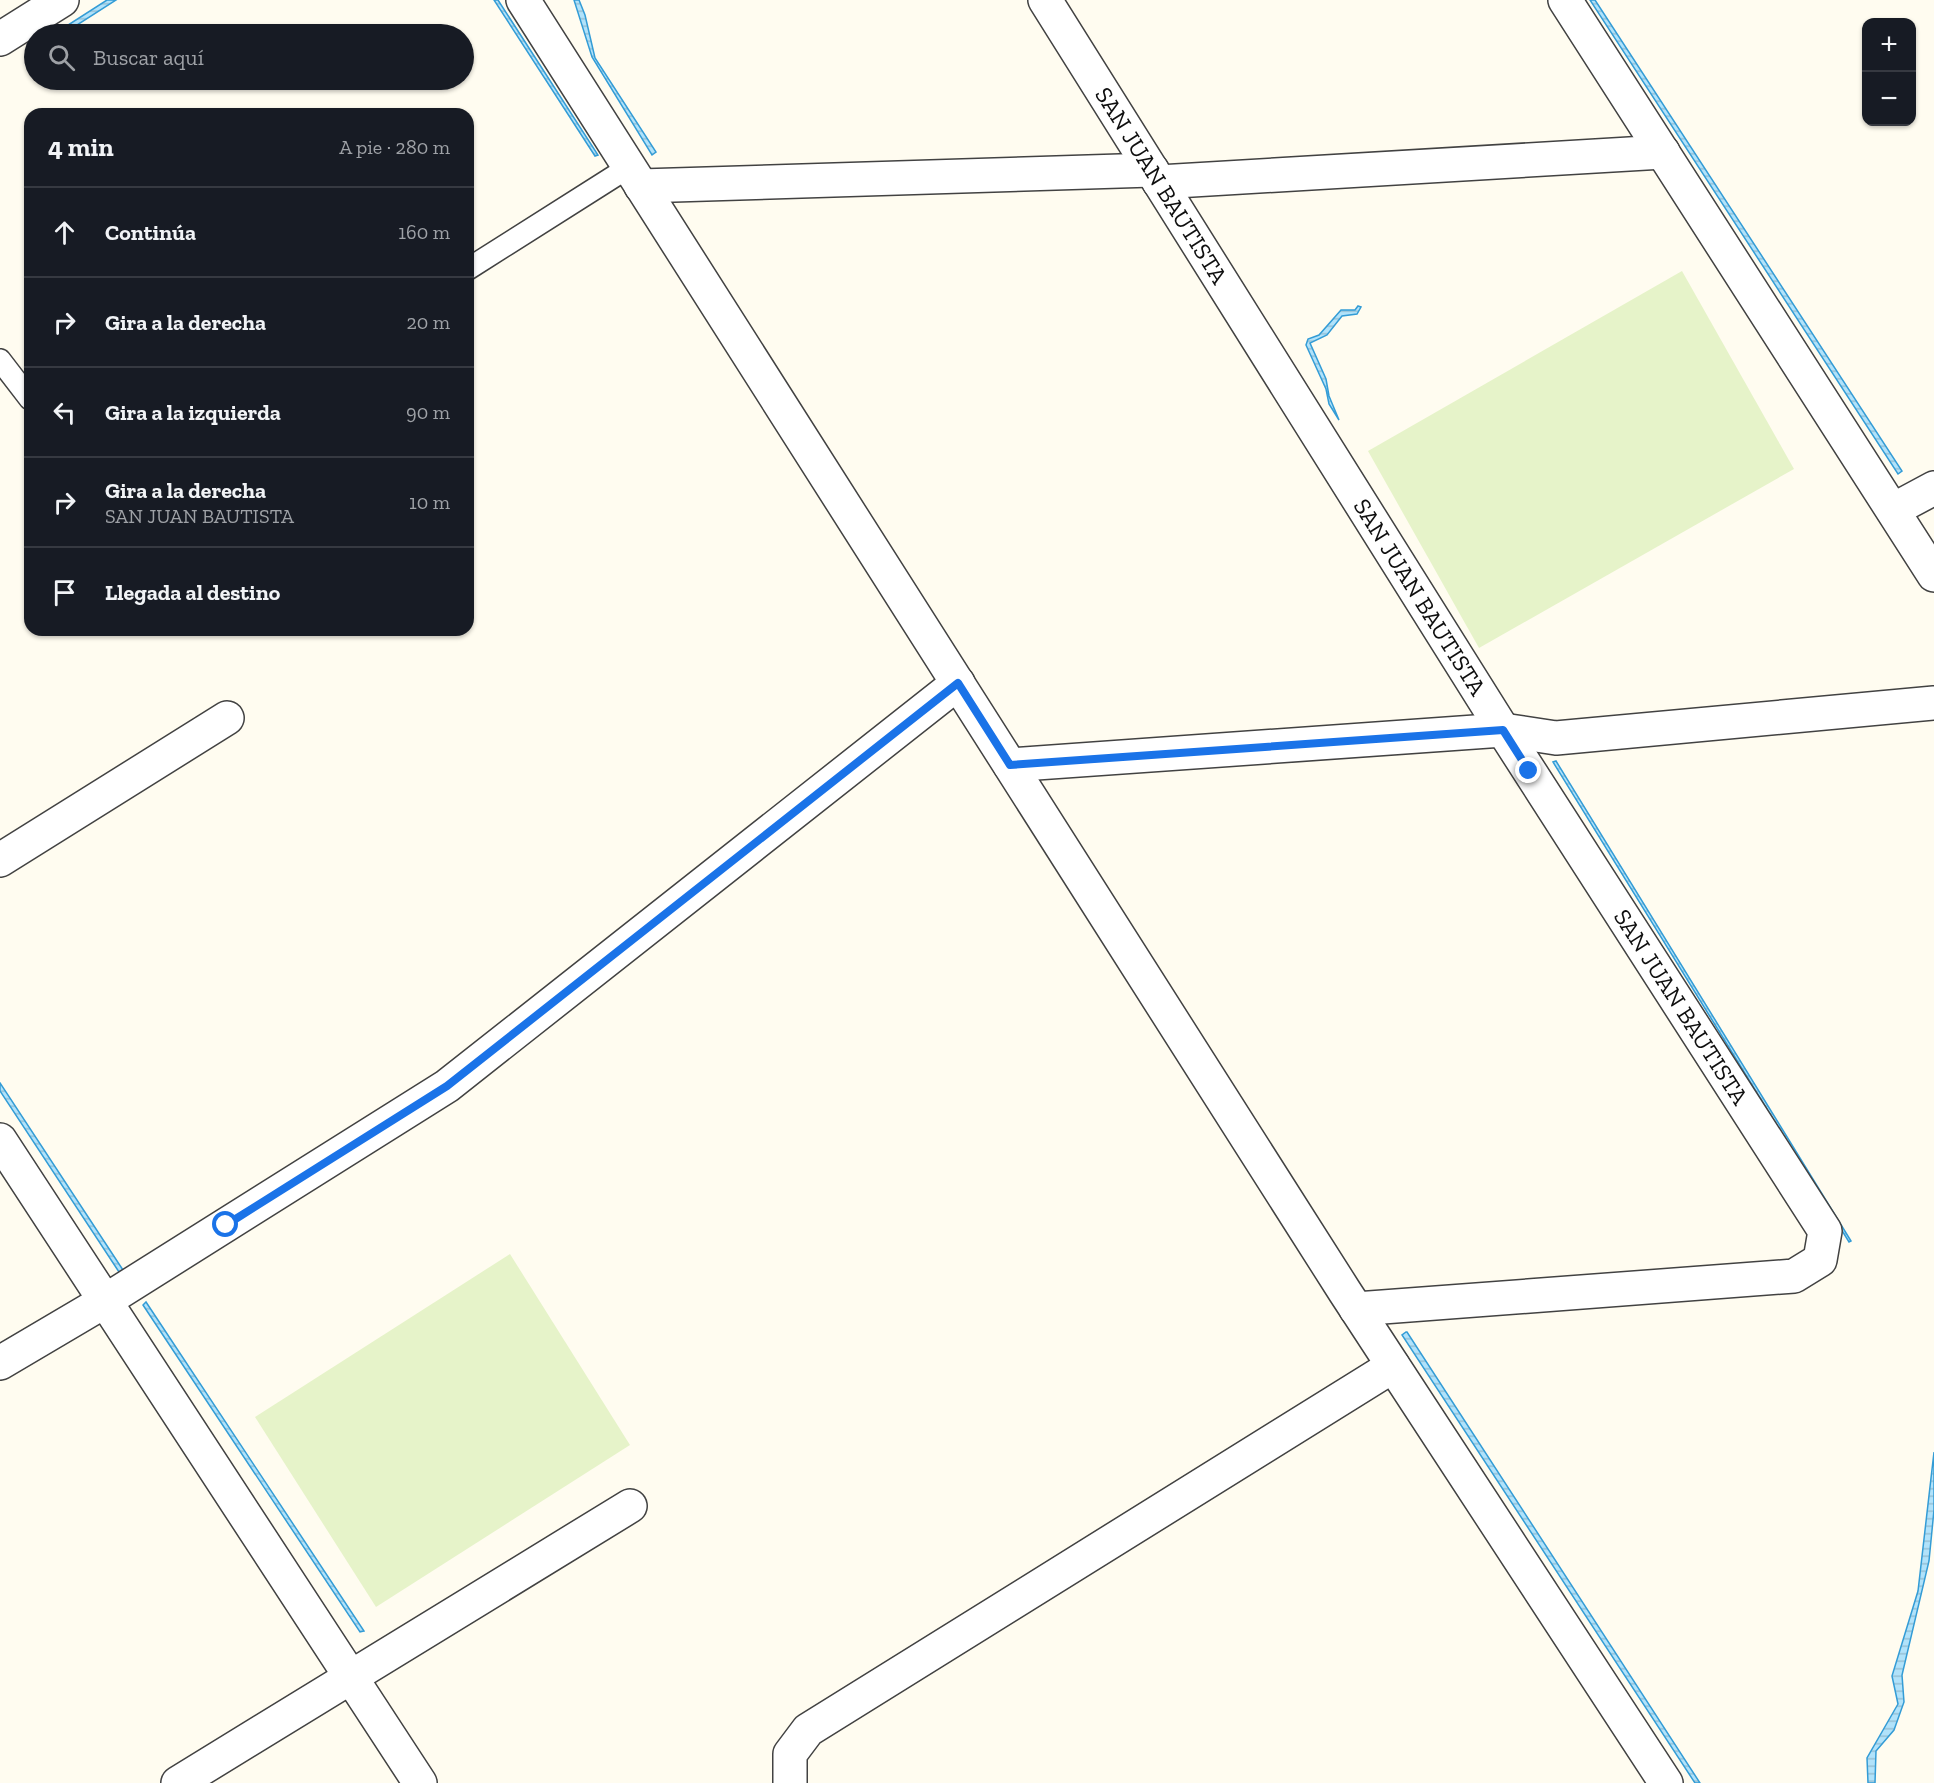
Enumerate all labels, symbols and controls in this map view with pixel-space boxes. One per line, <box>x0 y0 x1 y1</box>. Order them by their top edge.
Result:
map controls <box>1862 18 1916 126</box>
button: + <box>1862 18 1916 72</box>
search box <box>24 24 474 90</box>
icon: search <box>45 41 78 74</box>
text: Buscar aquí <box>93 44 204 71</box>
button: − <box>1862 72 1916 126</box>
street label: SAN JUAN BAUTISTA <box>1089 81 1235 289</box>
text: 4 min <box>48 131 114 163</box>
text: A pie · 280 m <box>339 135 450 159</box>
icon: ahead <box>48 216 81 249</box>
text: Continúa <box>105 219 196 246</box>
text: 160 m <box>398 220 450 244</box>
icon: right <box>48 306 81 339</box>
text: Gira a la derecha <box>105 309 266 336</box>
text: 20 m <box>406 310 450 334</box>
icon: left <box>48 396 81 429</box>
text: Gira a la izquierda <box>105 399 281 426</box>
text: 90 m <box>406 400 450 424</box>
text: Gira a la derecha <box>105 477 266 504</box>
icon: right <box>48 486 81 519</box>
text: 10 m <box>409 490 450 514</box>
street label: SAN JUAN BAUTISTA <box>1348 493 1493 701</box>
text: SAN JUAN BAUTISTA <box>105 504 294 528</box>
icon: arrive <box>48 576 81 609</box>
text: Llegada al destino <box>105 579 280 606</box>
route end <box>1515 757 1541 783</box>
street label: SAN JUAN BAUTISTA <box>1608 903 1755 1110</box>
route start <box>212 1211 238 1237</box>

